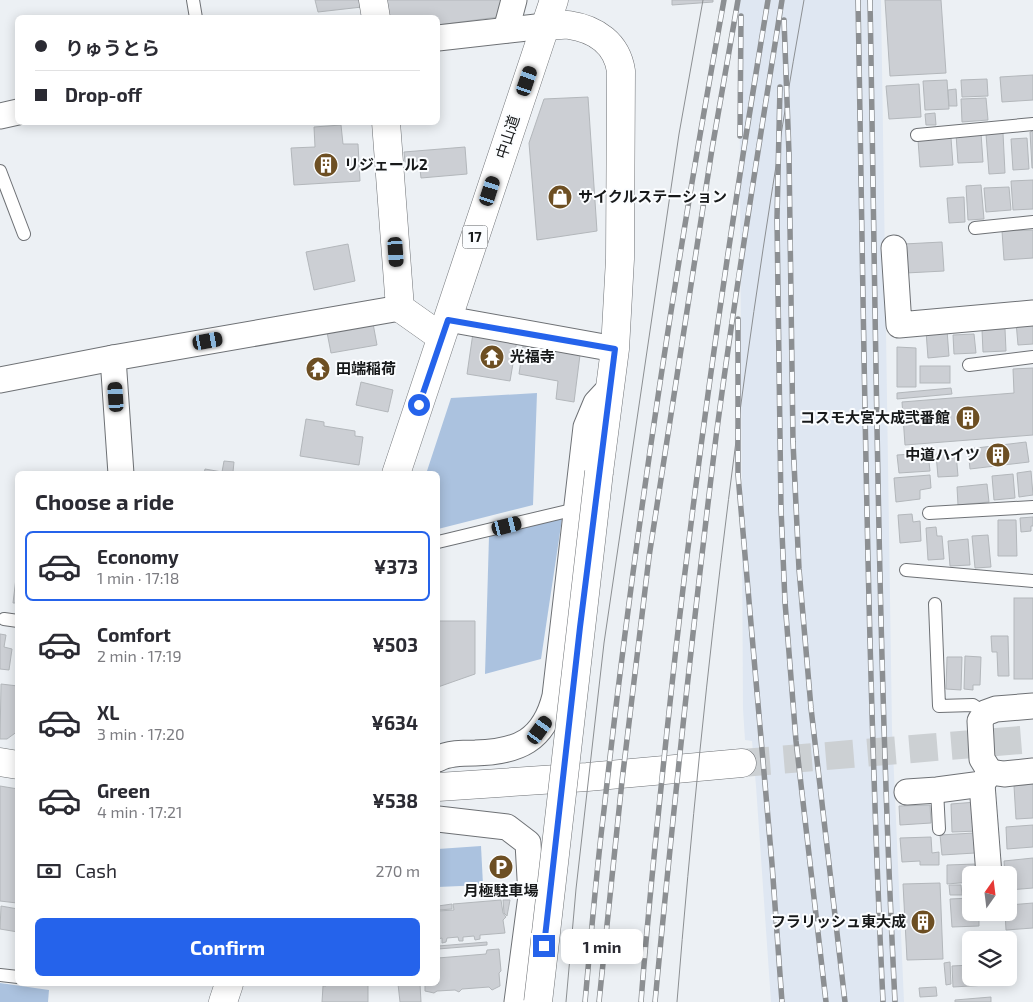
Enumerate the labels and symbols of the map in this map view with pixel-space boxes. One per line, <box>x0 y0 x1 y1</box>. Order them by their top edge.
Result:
car <box>515 64 538 98</box>
street label: 中山道 <box>492 113 523 161</box>
building icon: リジェール2 <box>313 152 339 178</box>
place label: リジェール2 <box>344 155 428 173</box>
car <box>478 174 501 208</box>
shop icon: サイクルステーション <box>547 184 573 210</box>
place label: サイクルステーション <box>578 187 727 205</box>
road number: 17 <box>462 226 488 248</box>
car <box>387 237 404 267</box>
car <box>191 331 224 351</box>
temple icon: 光福寺 <box>479 344 505 370</box>
place label: 光福寺 <box>510 347 555 365</box>
temple icon: 田端稲荷 <box>305 356 331 382</box>
place label: 田端稲荷 <box>336 359 396 377</box>
car <box>107 382 124 412</box>
route start <box>408 394 430 416</box>
building icon: コスモ大宮大成弐番館 <box>955 405 981 431</box>
place label: コスモ大宮大成弐番館 <box>800 408 950 426</box>
building icon: 中道ハイツ <box>985 442 1011 468</box>
place label: 中道ハイツ <box>905 445 980 463</box>
car <box>490 515 523 537</box>
car <box>525 713 554 747</box>
parking icon: 月極駐車場 <box>488 854 514 880</box>
north arrow <box>962 866 1018 921</box>
place label: 月極駐車場 <box>463 881 539 899</box>
building icon: フラリッシュ東大成 <box>910 909 936 935</box>
place label: フラリッシュ東大成 <box>771 912 906 930</box>
callout: 1 min <box>562 928 644 964</box>
route end <box>533 935 555 957</box>

